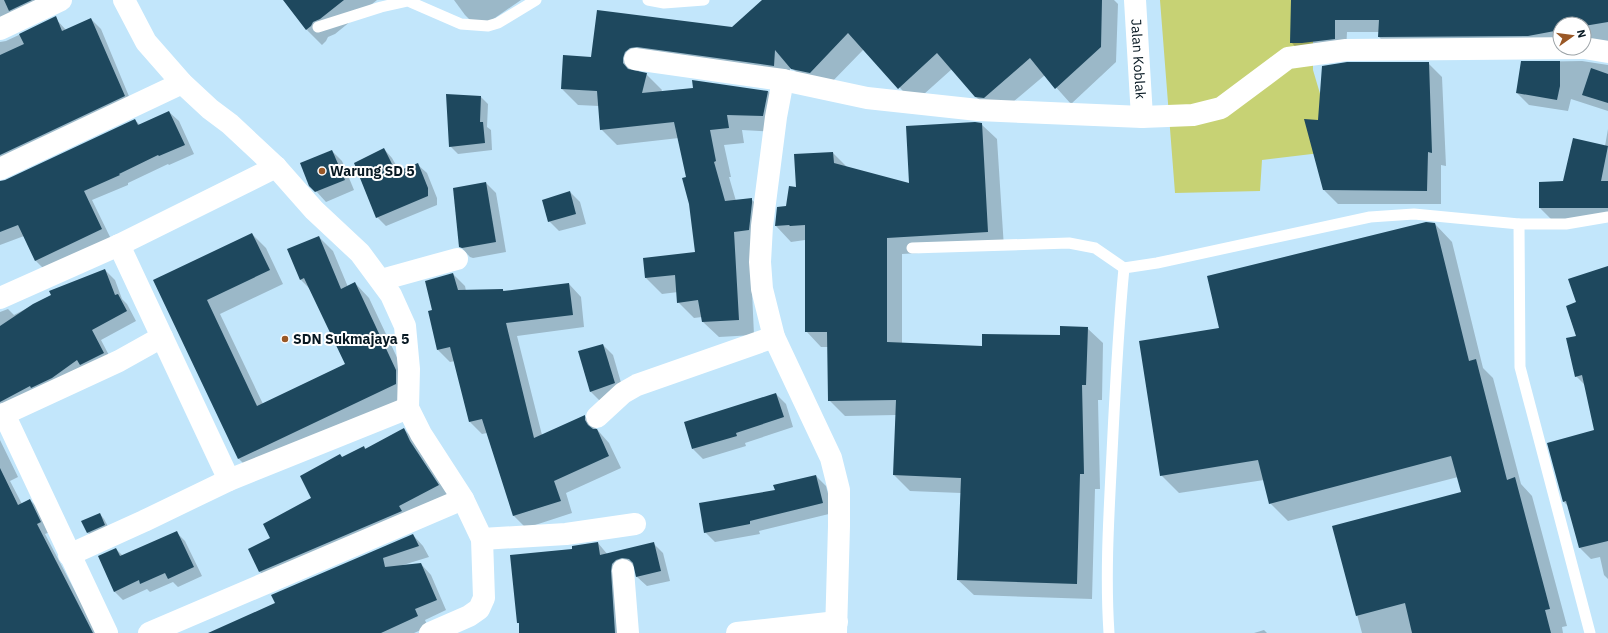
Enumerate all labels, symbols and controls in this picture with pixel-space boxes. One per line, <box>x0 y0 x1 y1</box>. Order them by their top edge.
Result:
north arrow <box>1552 16 1592 56</box>
street label: Jalan Koblak <box>1127 18 1150 100</box>
text: N <box>1574 28 1589 39</box>
place label: Warung SD 5 <box>330 162 415 180</box>
marker: Warung SD 5 <box>317 166 327 176</box>
place label: SDN Sukmajaya 5 <box>293 330 409 348</box>
marker: SDN Sukmajaya 5 <box>280 334 290 344</box>

